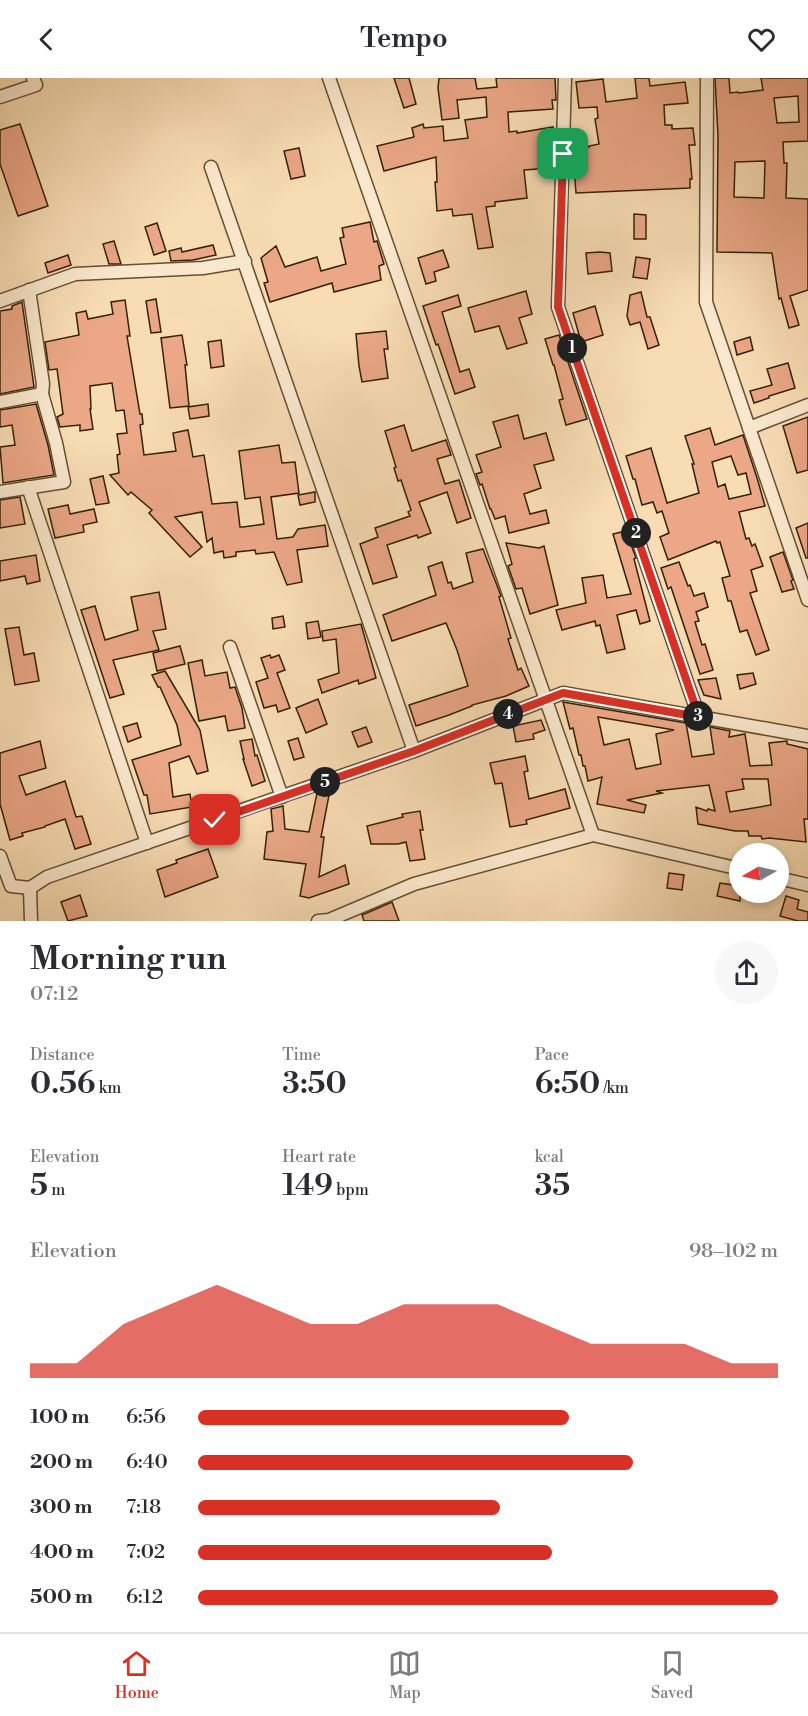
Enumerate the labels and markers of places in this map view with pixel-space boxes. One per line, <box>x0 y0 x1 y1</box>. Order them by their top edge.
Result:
pin <box>537 128 588 179</box>
pin: 1 <box>557 333 587 363</box>
pin: 2 <box>621 518 651 548</box>
pin: 4 <box>493 699 523 729</box>
pin: 3 <box>683 701 713 731</box>
pin: 5 <box>310 767 340 797</box>
pin <box>189 794 240 845</box>

